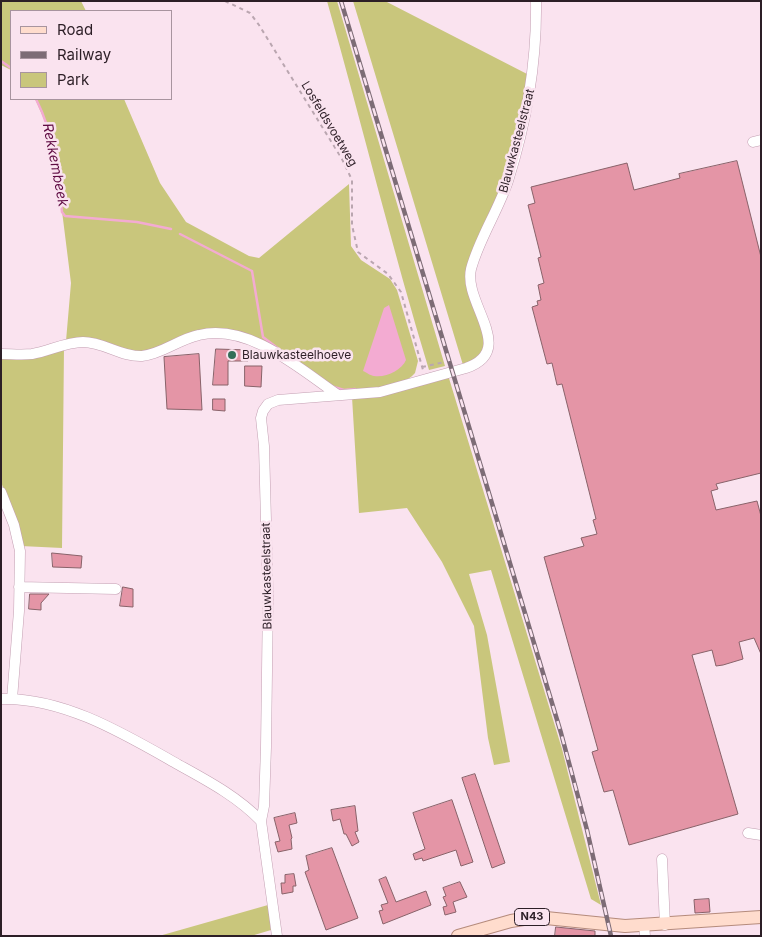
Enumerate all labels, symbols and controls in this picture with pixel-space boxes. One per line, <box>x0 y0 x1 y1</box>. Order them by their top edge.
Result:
legend <box>10 10 172 100</box>
text: Road <box>57 20 93 39</box>
text: Railway <box>57 45 111 64</box>
text: Park <box>57 70 89 89</box>
street label: Losfeldsvoetweg <box>298 79 360 169</box>
street label: Blauwkasteelstraat <box>496 87 538 195</box>
water label: Rekkembeek <box>39 122 71 208</box>
place label: Blauwkasteelhoeve <box>242 348 351 362</box>
marker: Blauwkasteelhoeve <box>226 349 238 361</box>
street label: Blauwkasteelstraat <box>259 522 275 630</box>
road number: N43 <box>514 909 550 926</box>

